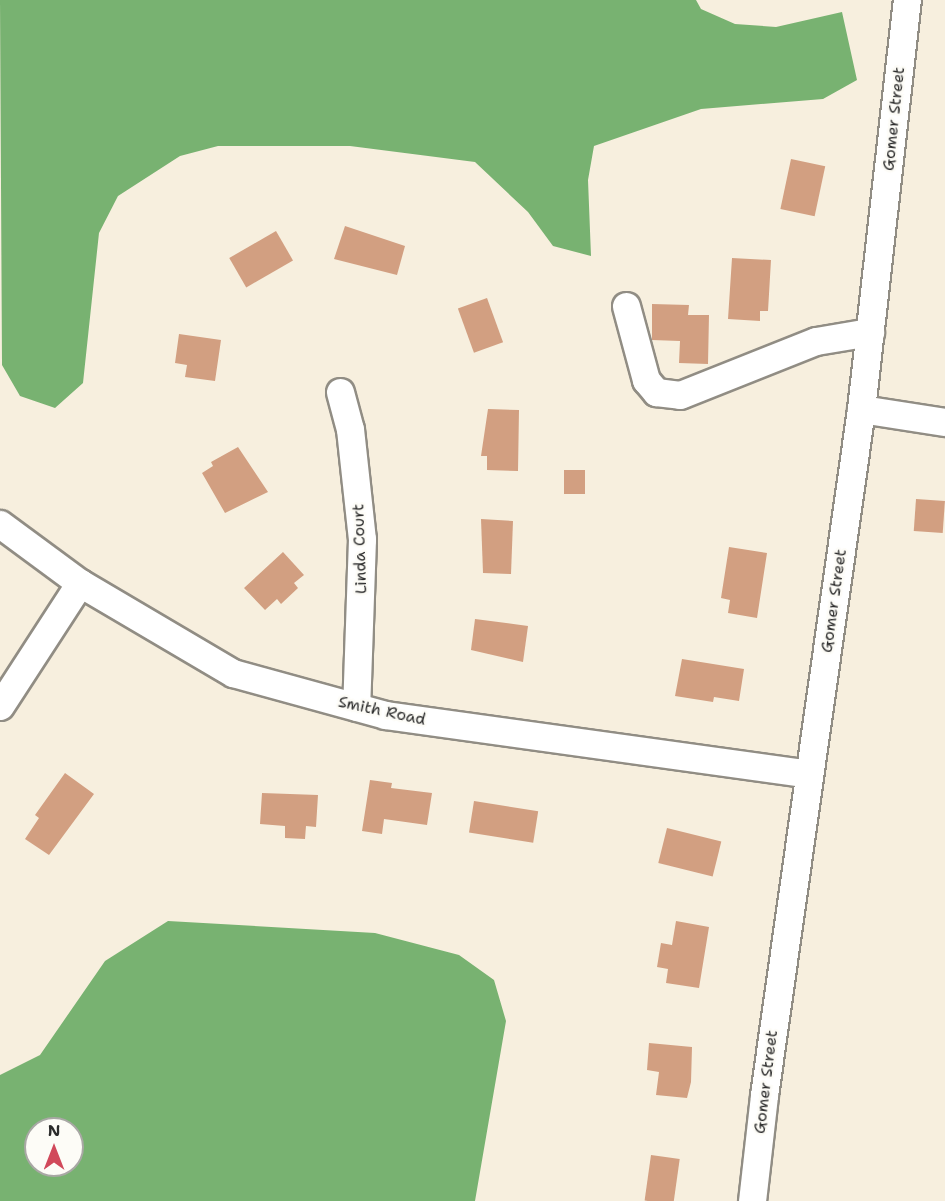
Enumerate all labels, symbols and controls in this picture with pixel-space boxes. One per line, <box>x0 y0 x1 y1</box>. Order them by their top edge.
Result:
street label: Gomer Street <box>879 66 909 172</box>
street label: Linda Court <box>349 504 371 594</box>
street label: Gomer Street <box>817 548 851 654</box>
street label: Smith Road <box>336 692 428 730</box>
street label: Gomer Street <box>750 1029 782 1135</box>
north arrow <box>24 1117 84 1177</box>
text: N <box>48 1120 60 1141</box>

